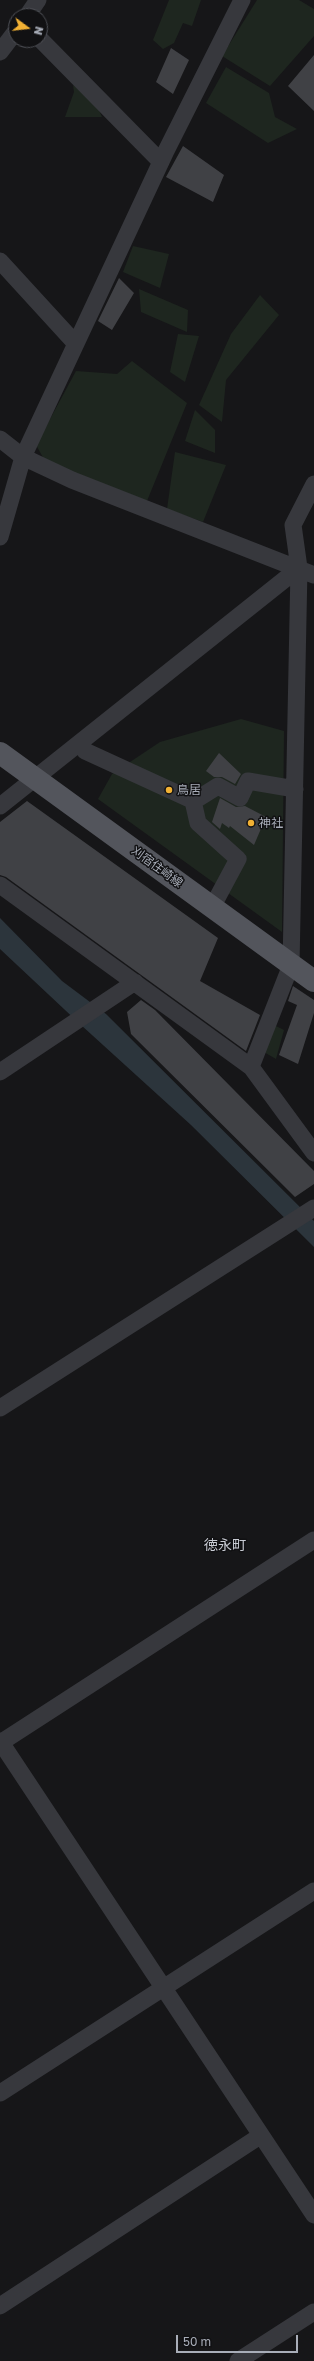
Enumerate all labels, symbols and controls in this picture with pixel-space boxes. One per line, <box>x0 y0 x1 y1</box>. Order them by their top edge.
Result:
north arrow <box>8 8 48 48</box>
text: N <box>32 25 46 37</box>
place label: 鳥居 <box>177 783 201 797</box>
marker: 鳥居 <box>164 785 174 795</box>
place label: 神社 <box>259 816 283 830</box>
marker: 神社 <box>246 818 256 828</box>
street label: 刈宿住崎線 <box>128 844 186 890</box>
district label: 徳永町 <box>204 1538 246 1554</box>
scale bar <box>178 2327 300 2353</box>
text: 50 m <box>183 2334 211 2349</box>

